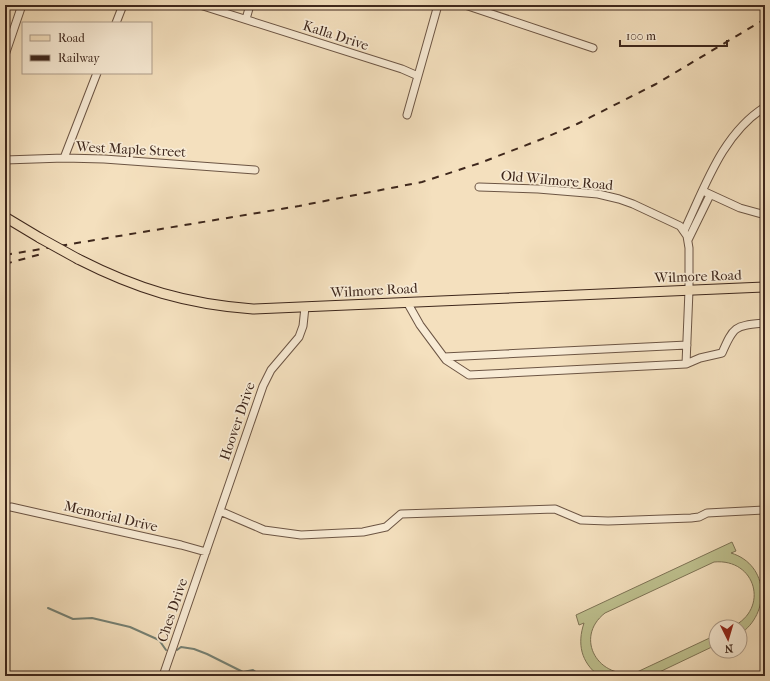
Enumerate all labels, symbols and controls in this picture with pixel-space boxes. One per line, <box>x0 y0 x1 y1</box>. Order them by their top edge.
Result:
street label: Kalla Drive <box>301 17 371 54</box>
legend <box>22 22 152 74</box>
scale bar <box>620 22 727 48</box>
text: 100 m <box>626 29 656 43</box>
text: Road <box>58 31 85 45</box>
text: Railway <box>58 51 100 65</box>
street label: West Maple Street <box>74 138 186 161</box>
street label: Old Wilmore Road <box>500 167 614 194</box>
street label: Wilmore Road <box>653 266 742 287</box>
street label: Wilmore Road <box>329 280 418 301</box>
street label: Hoover Drive <box>216 380 259 463</box>
street label: Memorial Drive <box>62 497 160 536</box>
street label: Ches Drive <box>154 576 191 644</box>
north arrow <box>708 619 748 659</box>
text: N <box>723 642 734 655</box>

